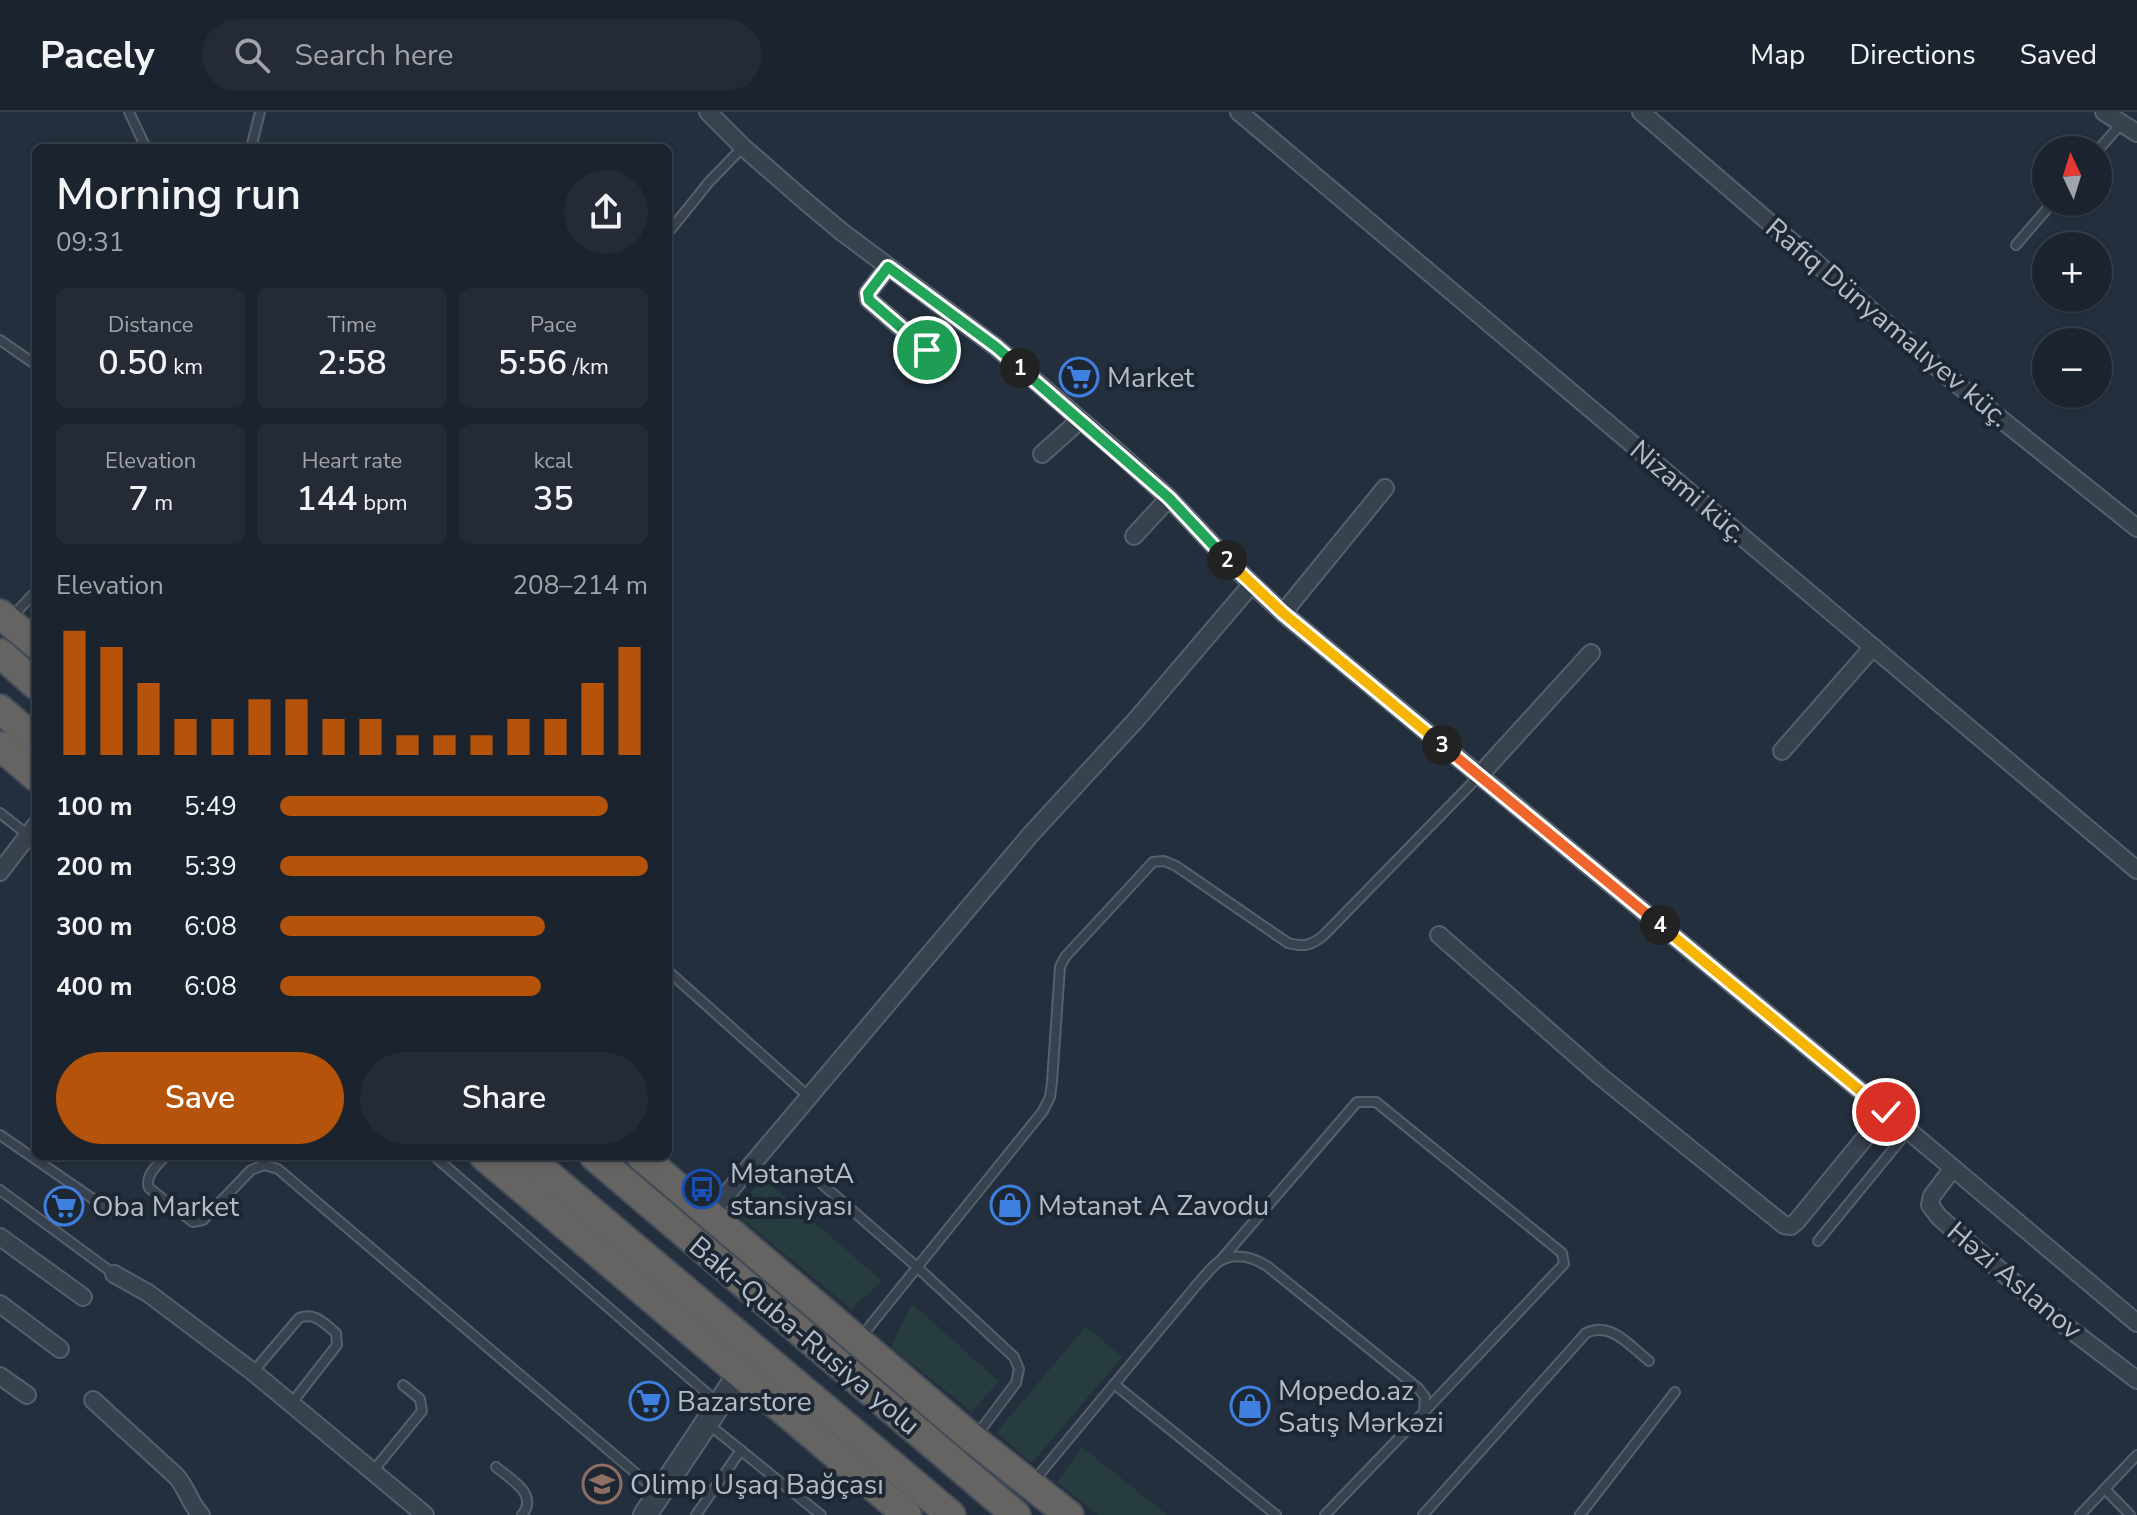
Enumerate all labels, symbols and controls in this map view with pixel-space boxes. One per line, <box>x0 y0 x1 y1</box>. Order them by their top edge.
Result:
search box <box>202 19 762 91</box>
text: Pacely <box>40 30 154 81</box>
icon: search <box>230 33 274 77</box>
text: Search here <box>294 35 453 76</box>
text: Map <box>1750 36 1805 74</box>
text: Directions <box>1849 36 1976 74</box>
text: Saved <box>2020 36 2097 74</box>
north arrow <box>2032 136 2112 216</box>
map controls <box>2032 136 2112 408</box>
text: Morning run <box>56 165 301 225</box>
button: share <box>564 170 648 254</box>
street label: Rafiq Dünyamalıyev küç. <box>1757 209 2017 436</box>
text: 09:31 <box>56 225 124 260</box>
button: + <box>2032 232 2112 312</box>
text: Distance <box>108 310 193 340</box>
text: Time <box>328 310 376 340</box>
text: Pace <box>530 310 577 340</box>
pin <box>893 316 961 384</box>
icon: arrive <box>905 328 949 372</box>
button: − <box>2032 328 2112 408</box>
text: 0.50 <box>98 340 168 386</box>
text: 2:58 <box>317 340 387 386</box>
text: 5:56 <box>498 340 567 386</box>
pin: 1 <box>1000 348 1040 388</box>
text: km <box>168 352 203 382</box>
text: /km <box>567 352 609 382</box>
text: 1 <box>1013 353 1027 383</box>
supermarket icon: Market <box>1058 356 1100 398</box>
place label: Market <box>1107 359 1194 397</box>
street label: Nizami küç. <box>1622 432 1755 552</box>
text: Elevation <box>105 446 196 476</box>
text: Heart rate <box>302 446 402 476</box>
text: kcal <box>534 446 573 476</box>
text: 7 <box>128 476 149 522</box>
text: 144 <box>296 476 358 522</box>
text: 35 <box>533 476 574 522</box>
text: m <box>149 488 173 518</box>
text: bpm <box>358 488 408 518</box>
pin: 2 <box>1207 540 1247 580</box>
text: 2 <box>1220 545 1234 575</box>
text: Elevation <box>56 568 164 603</box>
text: 208–214 m <box>512 568 648 603</box>
pin: 3 <box>1422 725 1462 765</box>
text: 3 <box>1435 730 1449 760</box>
text: 100 m <box>56 789 133 824</box>
text: 5:49 <box>184 789 237 824</box>
text: 200 m <box>56 849 133 884</box>
text: 5:39 <box>184 849 237 884</box>
pin: 4 <box>1640 905 1680 945</box>
text: 300 m <box>56 909 133 944</box>
text: 6:08 <box>184 909 237 944</box>
text: 4 <box>1653 910 1667 940</box>
text: 400 m <box>56 969 133 1004</box>
text: 6:08 <box>184 969 237 1004</box>
button: Save <box>56 1052 344 1144</box>
button: Share <box>360 1052 648 1144</box>
pin <box>1852 1078 1920 1146</box>
icon: check <box>1864 1090 1908 1134</box>
place label: MətanətA stansiyası <box>730 1155 854 1225</box>
bus stop icon: MətanətA stansiyası <box>681 1168 723 1210</box>
shop icon: Mətanət A Zavodu <box>989 1184 1031 1226</box>
supermarket icon: Oba Market <box>43 1185 85 1227</box>
place label: Mətanət A Zavodu <box>1038 1187 1269 1225</box>
place label: Oba Market <box>92 1188 239 1226</box>
street label: Həzi Aslanov <box>1939 1213 2090 1349</box>
street label: Bakı-Quba-Rusiya yolu <box>681 1228 928 1444</box>
place label: Mopedo.az Satış Mərkəzi <box>1278 1372 1444 1442</box>
supermarket icon: Bazarstore <box>628 1380 670 1422</box>
place label: Bazarstore <box>677 1383 812 1421</box>
shop icon: Mopedo.az Satış Mərkəzi <box>1229 1385 1271 1427</box>
school or university icon: Olimp Uşaq Bağçası <box>581 1463 623 1505</box>
place label: Olimp Uşaq Bağçası <box>630 1466 884 1504</box>

